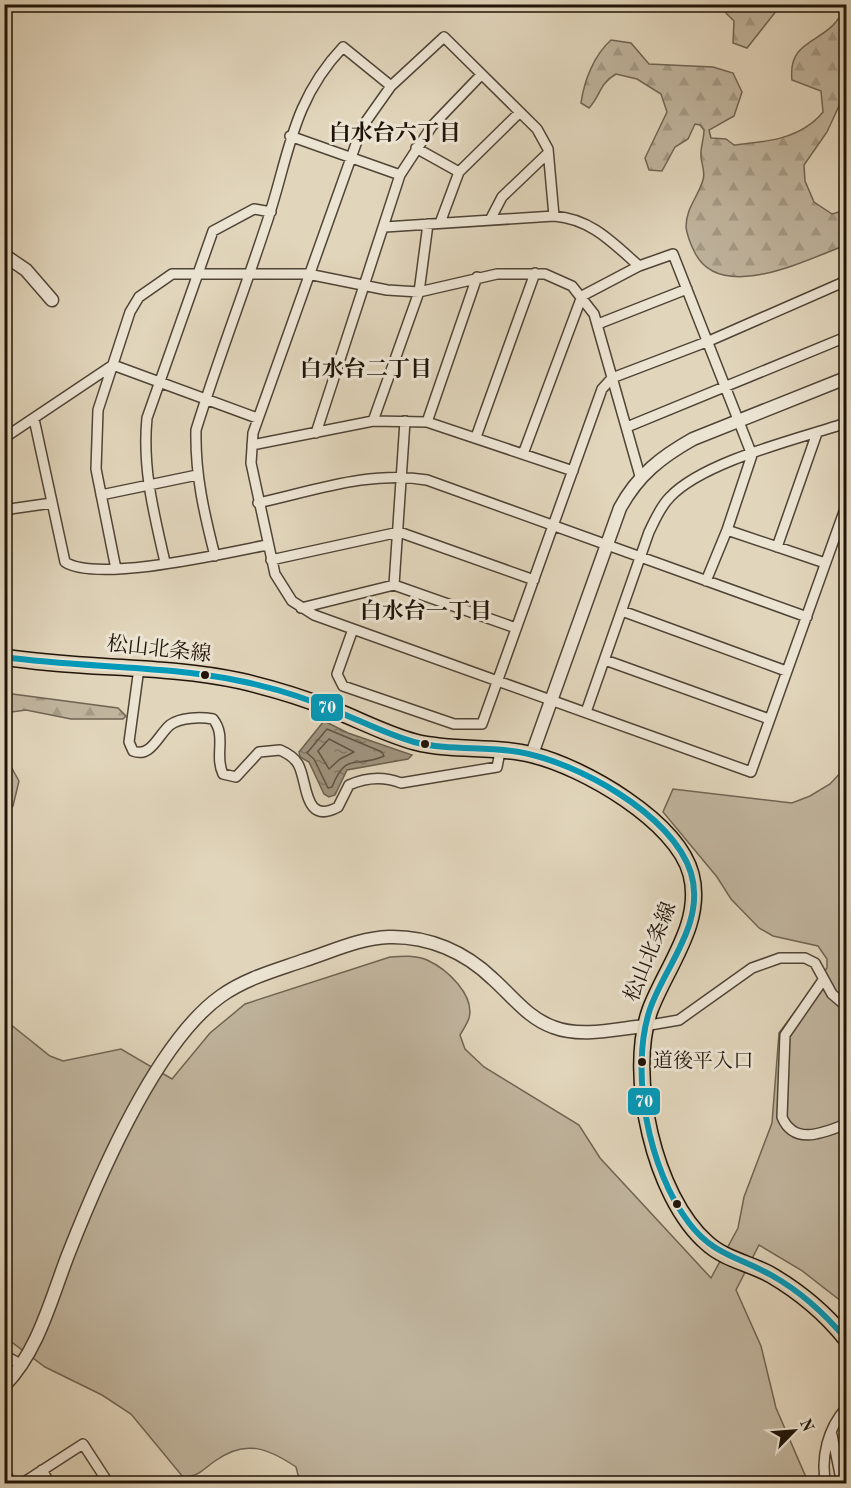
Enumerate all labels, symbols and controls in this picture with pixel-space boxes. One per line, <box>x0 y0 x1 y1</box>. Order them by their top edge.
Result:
district label: 白水台六丁目 <box>329 121 461 145</box>
district label: 白水台二丁目 <box>300 357 432 381</box>
district label: 白水台一丁目 <box>360 599 492 623</box>
street label: 松山北条線 <box>106 632 213 666</box>
unlabelled marker <box>199 669 211 681</box>
line badge: 70 <box>310 693 344 722</box>
text: 70 <box>318 701 336 717</box>
unlabelled marker <box>419 738 431 750</box>
street label: 松山北条線 <box>620 899 680 1005</box>
place label: 道後平入口 <box>653 1050 753 1072</box>
marker: 道後平入口 <box>636 1056 648 1068</box>
line badge: 70 <box>627 1087 661 1116</box>
text: 70 <box>635 1095 653 1111</box>
unlabelled marker <box>671 1198 683 1210</box>
north arrow <box>764 1401 824 1461</box>
text: N <box>796 1417 816 1435</box>

